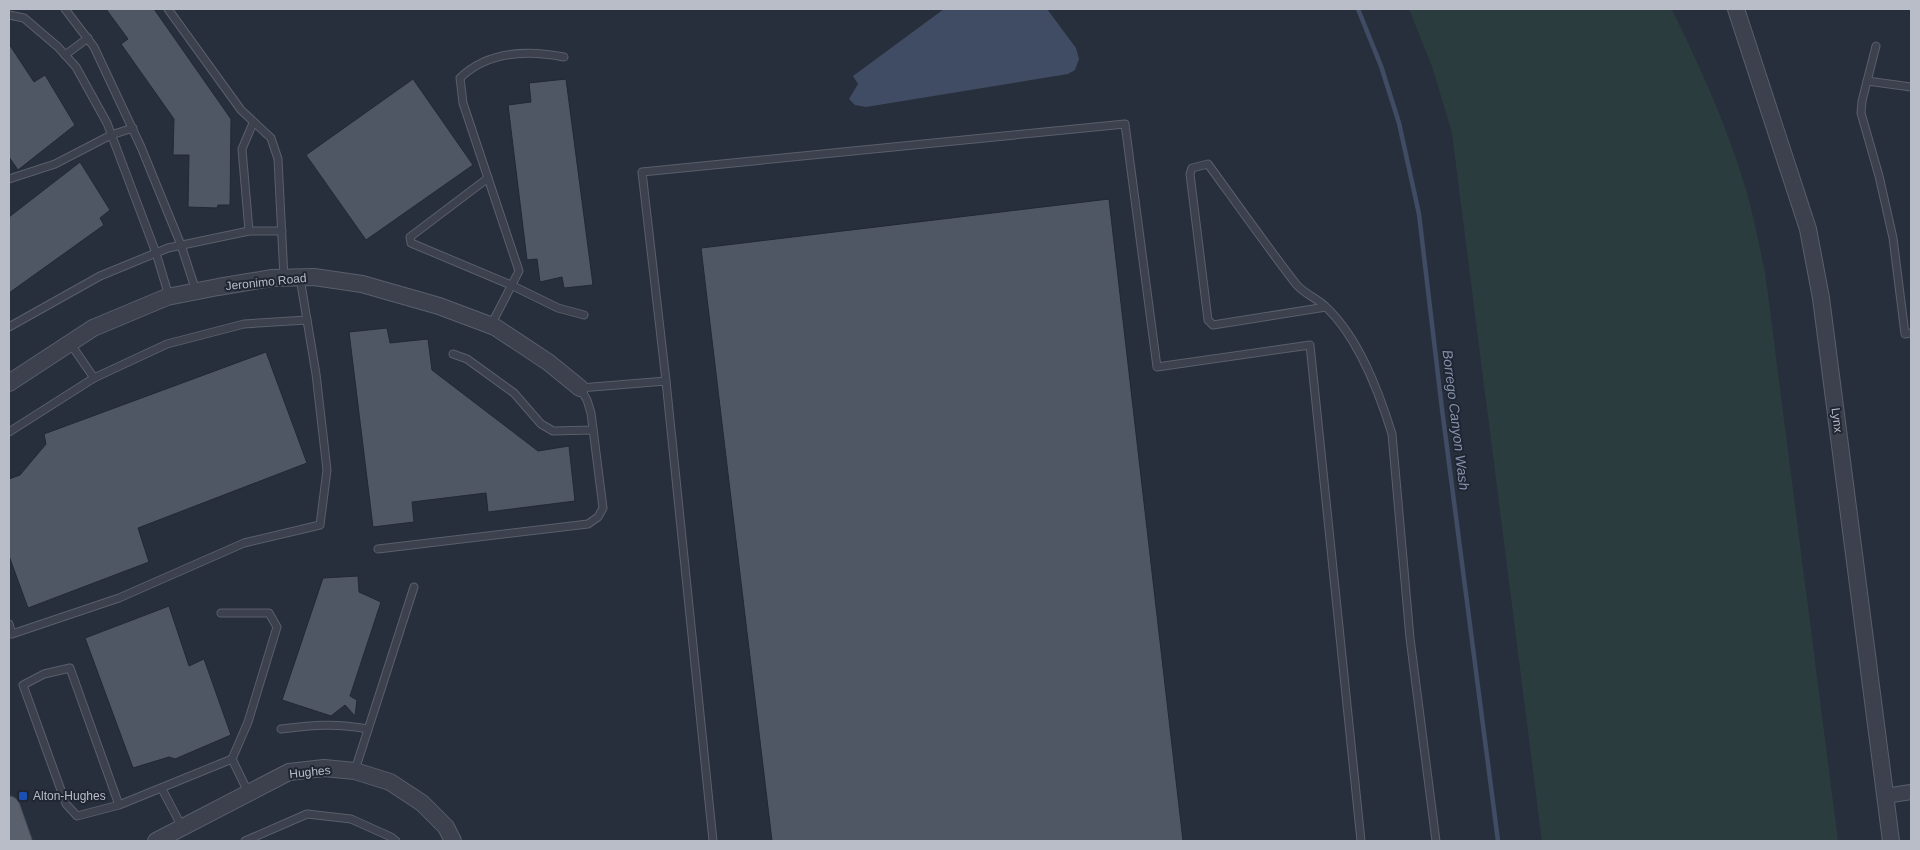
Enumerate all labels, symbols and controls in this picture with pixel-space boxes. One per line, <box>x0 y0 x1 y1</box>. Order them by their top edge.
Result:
street label: Jeronimo Road <box>225 271 307 293</box>
water label: Borrego Canyon Wash <box>1439 349 1473 491</box>
street label: Lynx <box>1829 407 1845 433</box>
street label: Hughes <box>289 763 331 781</box>
place label: Alton-Hughes <box>33 789 106 803</box>
marker: Alton-Hughes <box>17 790 29 802</box>

